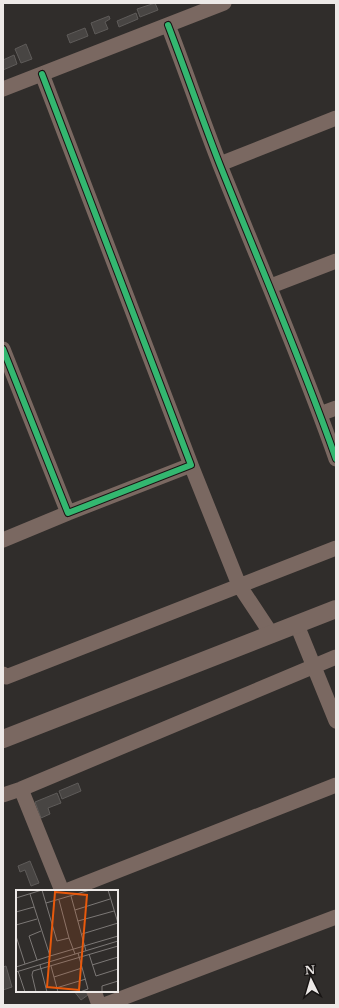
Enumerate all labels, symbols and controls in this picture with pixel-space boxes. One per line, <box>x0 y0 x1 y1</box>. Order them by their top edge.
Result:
inset map <box>16 890 118 992</box>
north arrow <box>291 960 331 1000</box>
text: N <box>304 963 317 977</box>

